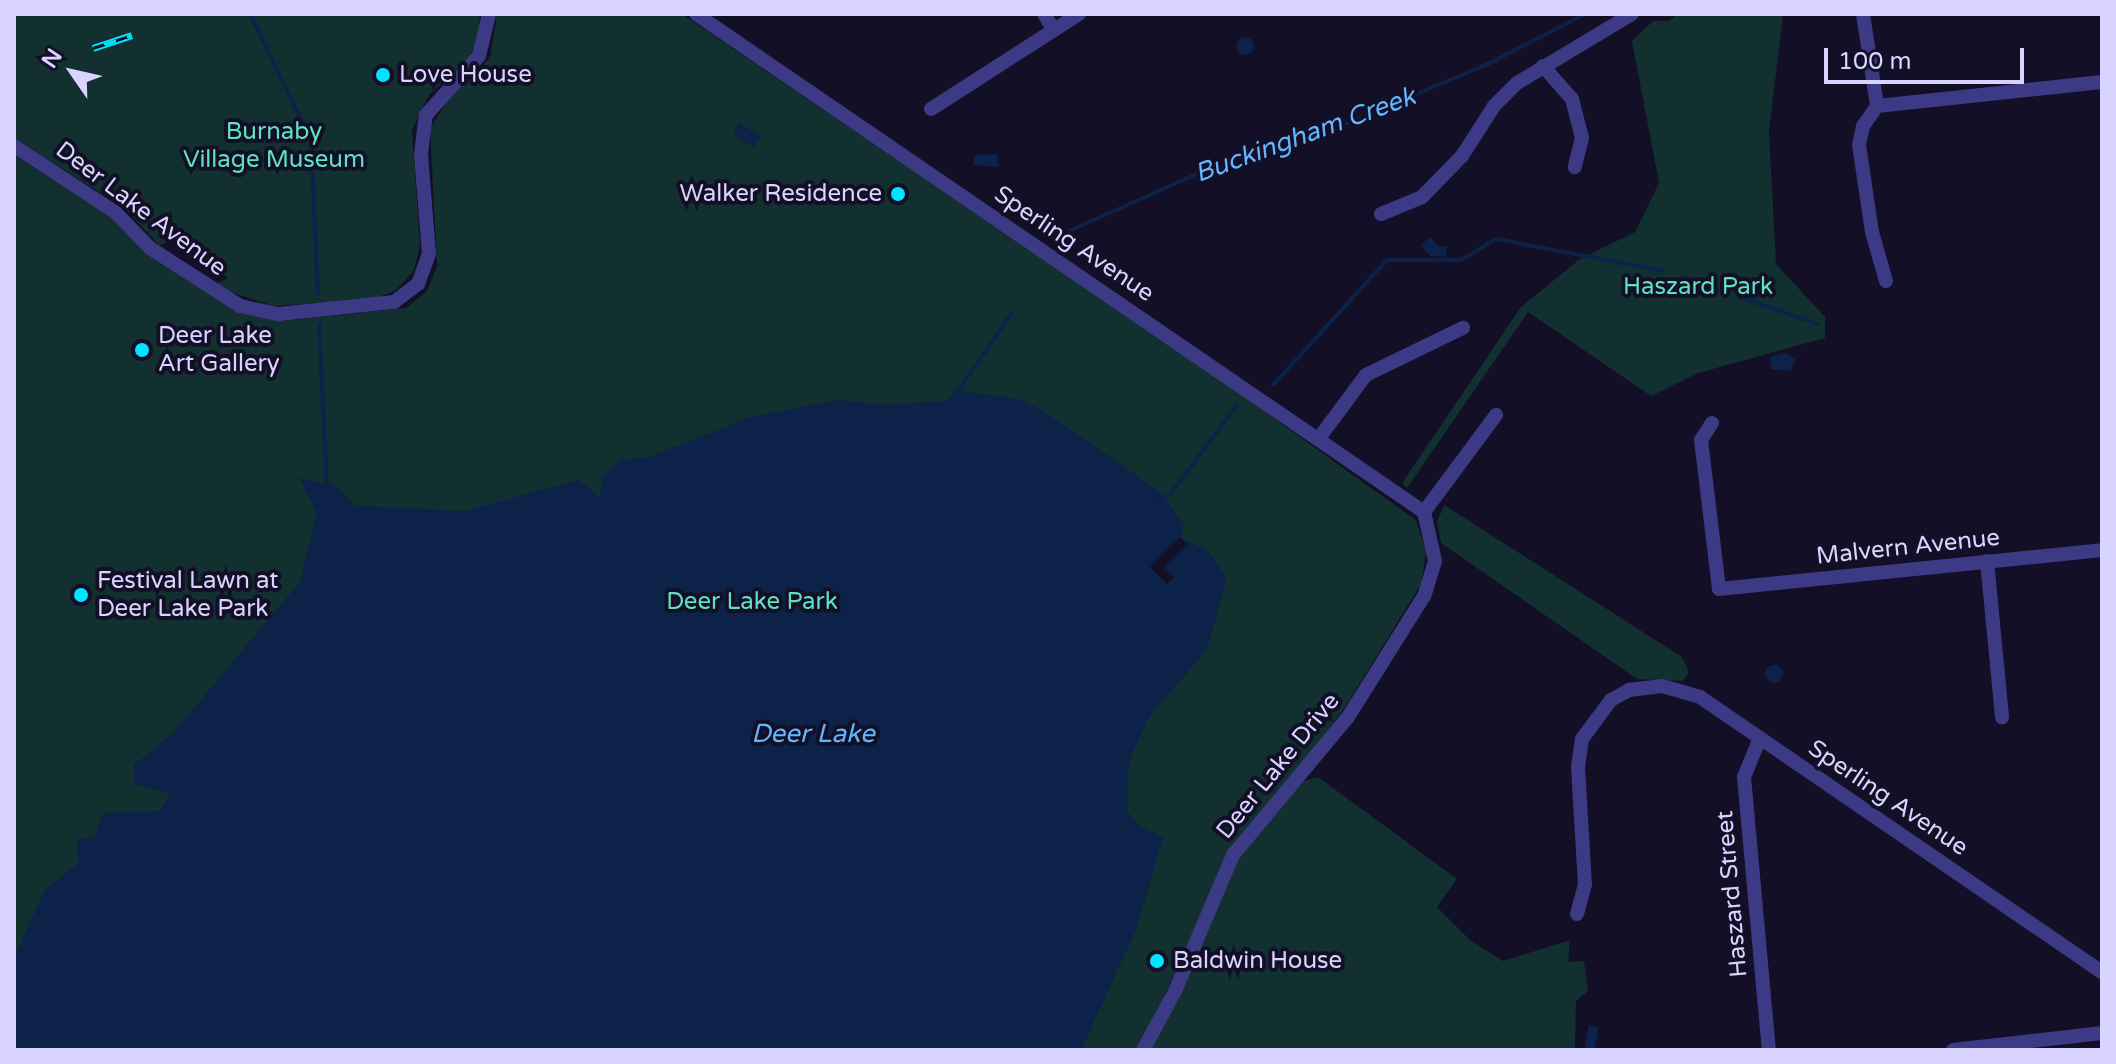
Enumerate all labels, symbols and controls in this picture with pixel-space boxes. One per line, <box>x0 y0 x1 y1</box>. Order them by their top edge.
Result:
north arrow <box>32 32 112 112</box>
scale bar <box>1828 32 2028 82</box>
text: N <box>36 44 68 73</box>
text: 100 m <box>1838 47 1912 76</box>
place label: Love House <box>399 61 532 89</box>
marker: Love House <box>374 66 392 84</box>
water label: Buckingham Creek <box>1190 81 1420 189</box>
park label: Burnaby Village Museum <box>183 118 365 174</box>
street label: Deer Lake Avenue <box>50 135 232 283</box>
place label: Walker Residence <box>680 180 882 208</box>
street label: Sperling Avenue <box>989 180 1159 308</box>
marker: Walker Residence <box>889 185 907 203</box>
park label: Haszard Park <box>1623 273 1773 301</box>
place label: Deer Lake Art Gallery <box>158 322 280 378</box>
marker: Deer Lake Art Gallery <box>133 341 151 359</box>
street label: Malvern Avenue <box>1815 523 2001 571</box>
place label: Festival Lawn at Deer Lake Park <box>97 567 278 623</box>
marker: Festival Lawn at Deer Lake Park <box>72 586 90 604</box>
park label: Deer Lake Park <box>666 588 838 616</box>
street label: Deer Lake Drive <box>1210 687 1346 845</box>
water label: Deer Lake <box>751 718 875 750</box>
street label: Sperling Avenue <box>1803 734 1973 862</box>
street label: Haszard Street <box>1710 809 1754 979</box>
place label: Baldwin House <box>1173 947 1342 975</box>
marker: Baldwin House <box>1148 952 1166 970</box>

